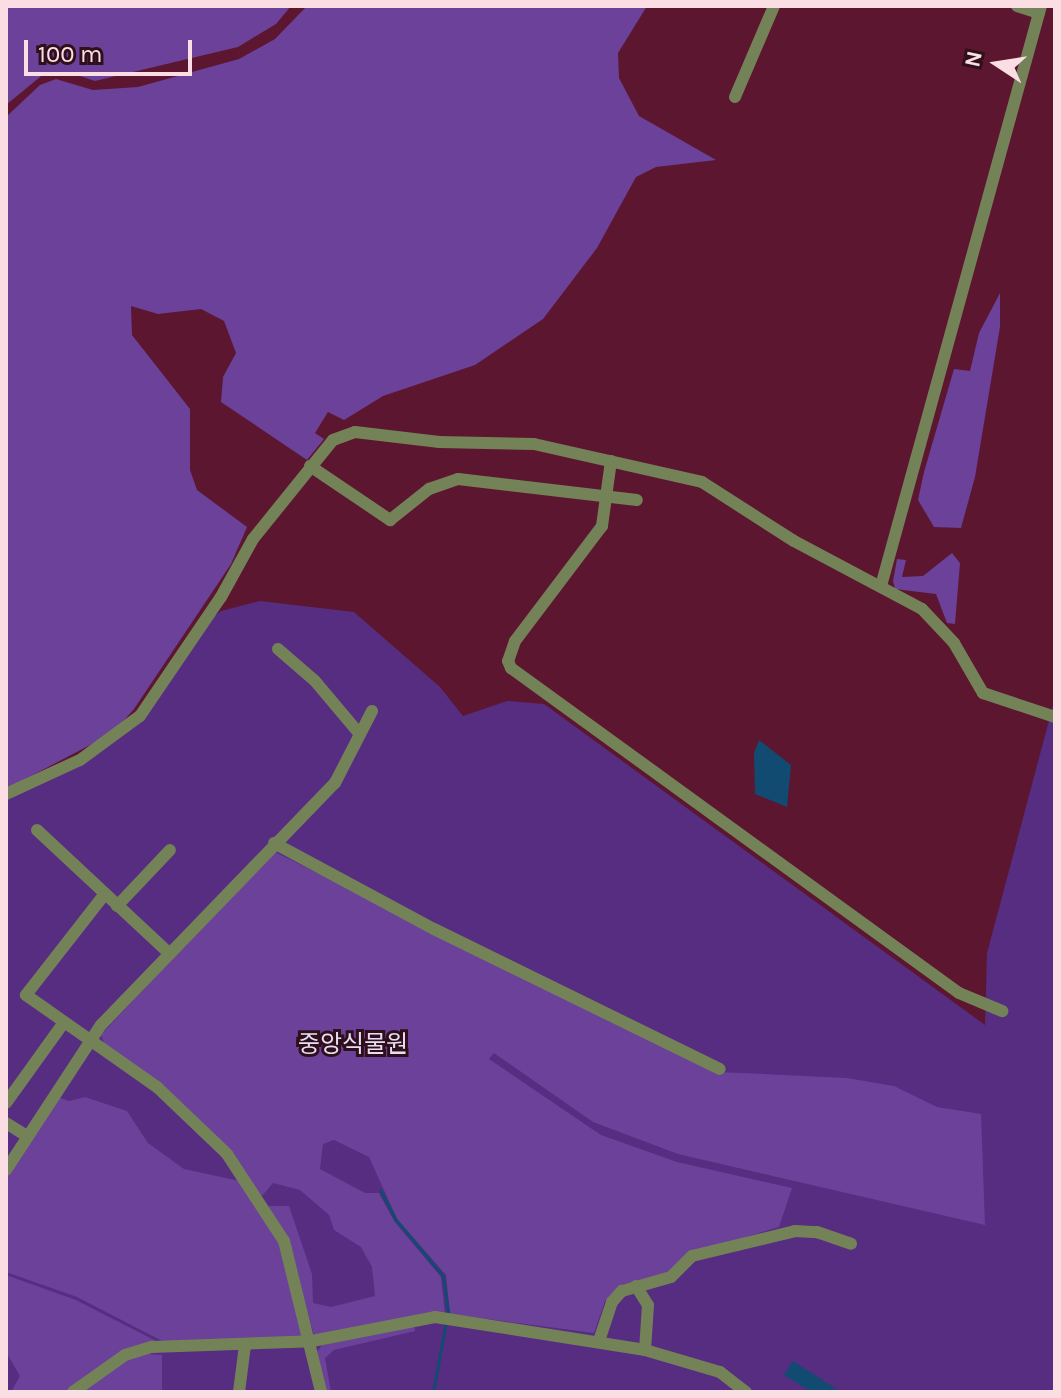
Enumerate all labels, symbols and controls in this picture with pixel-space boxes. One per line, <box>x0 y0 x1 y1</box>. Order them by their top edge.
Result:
scale bar <box>28 24 196 74</box>
north arrow <box>957 24 1037 104</box>
text: 100 m <box>38 40 103 68</box>
text: N <box>959 49 988 69</box>
park label: 중앙식물원 <box>298 1031 408 1059</box>

